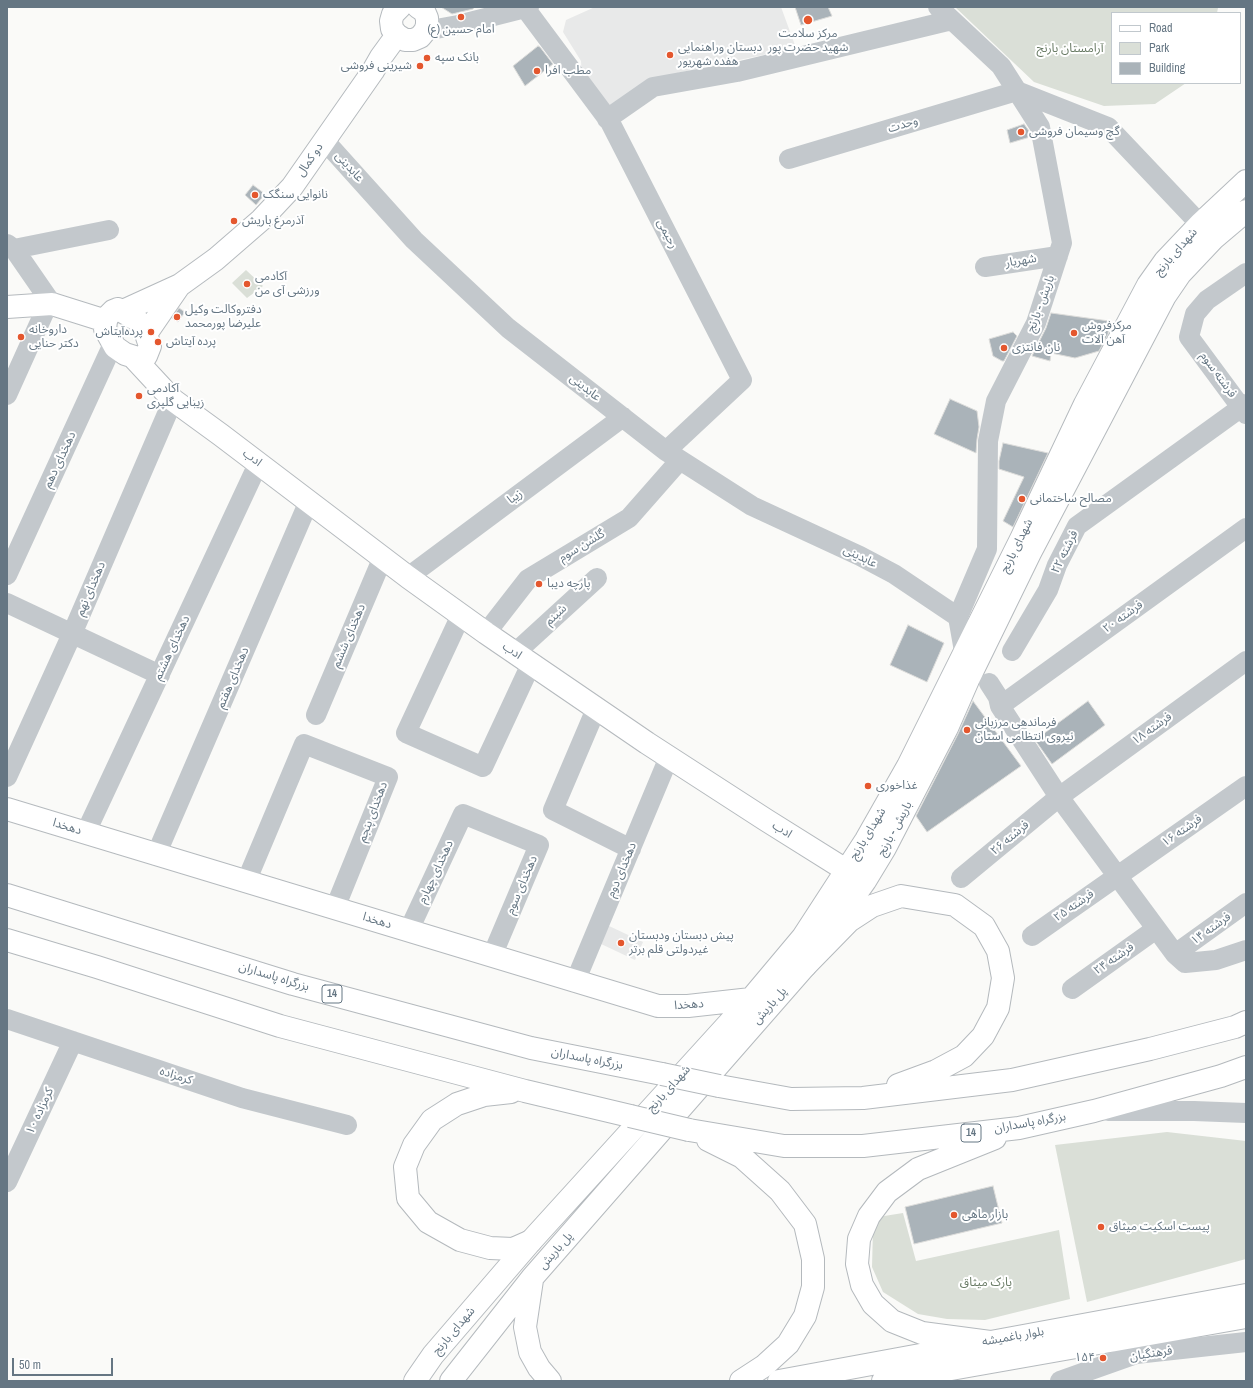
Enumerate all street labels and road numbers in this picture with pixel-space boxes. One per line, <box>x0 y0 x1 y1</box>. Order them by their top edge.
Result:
street label: وحدت <box>886 114 920 136</box>
street label: دو کمال <box>294 140 326 180</box>
street label: عابدینی <box>332 149 366 185</box>
street label: رحیمی <box>653 217 681 251</box>
street label: شهدای بارنج <box>1151 225 1201 279</box>
street label: شهریار <box>1004 251 1038 271</box>
street label: باریش - بارنج <box>1024 273 1058 335</box>
street label: فرشته سوم <box>1197 349 1239 401</box>
street label: عابدینی <box>567 371 603 405</box>
street label: دهخدای دهم <box>41 429 79 491</box>
street label: ادب <box>239 446 265 470</box>
street label: زیبا <box>505 487 525 507</box>
street label: شهدای بارنج <box>998 517 1036 575</box>
street label: گلشن سوم <box>556 527 608 565</box>
street label: ۲۲ فرشته <box>1048 528 1082 576</box>
street label: عابدینی <box>841 543 879 571</box>
street label: دهخدای نهم <box>73 560 109 618</box>
street label: ۲۰ فرشته <box>1100 598 1146 636</box>
street label: شبنم <box>542 601 570 629</box>
street label: دهخدای ششم <box>329 602 369 670</box>
street label: دهخدای هشتم <box>151 613 193 683</box>
street label: ادب <box>499 639 525 663</box>
street label: دهخدای هفتم <box>214 645 252 711</box>
street label: ۱۸ فرشته <box>1129 710 1175 748</box>
street label: دهخدای پنجم <box>355 780 391 844</box>
street label: باریش - بارنج <box>875 799 915 859</box>
street label: شهدای بارنج <box>847 805 889 863</box>
street label: ۱۶ فرشته <box>1159 812 1205 850</box>
street label: دهخدا <box>51 816 83 838</box>
street label: ادب <box>769 818 795 842</box>
street label: ۲۶ فرشته <box>988 818 1032 858</box>
street label: دهخدای چهارم <box>415 838 457 906</box>
street label: دهخدای دوم <box>604 840 640 900</box>
street label: دهخدای سوم <box>503 854 541 916</box>
street label: ۲۵ فرشته <box>1051 887 1097 925</box>
street label: دهخدا <box>361 910 393 932</box>
street label: ۱۴ فرشته <box>1188 910 1234 948</box>
street label: فرشته ۲۴ <box>1091 940 1137 978</box>
street label: بزرگراه پاسداران <box>237 959 311 995</box>
street label: پل باریش <box>750 984 790 1028</box>
road number: 14 <box>322 985 342 1003</box>
street label: دهخدا <box>674 997 704 1013</box>
street label: بزرگراه پاسداران <box>550 1045 624 1073</box>
street label: شهدای بارنج <box>644 1062 694 1116</box>
street label: کرمزاده <box>158 1064 194 1088</box>
street label: کرمزاده ١٠ <box>23 1085 57 1137</box>
street label: بزرگراه پاسداران <box>993 1110 1067 1136</box>
road number: 14 <box>961 1124 981 1142</box>
street label: پل باریش <box>536 1229 576 1273</box>
street label: شهدای بارنج <box>430 1304 478 1358</box>
street label: بلوار باغمیشه <box>981 1324 1045 1350</box>
street label: فرهنگیان <box>1129 1344 1173 1364</box>

